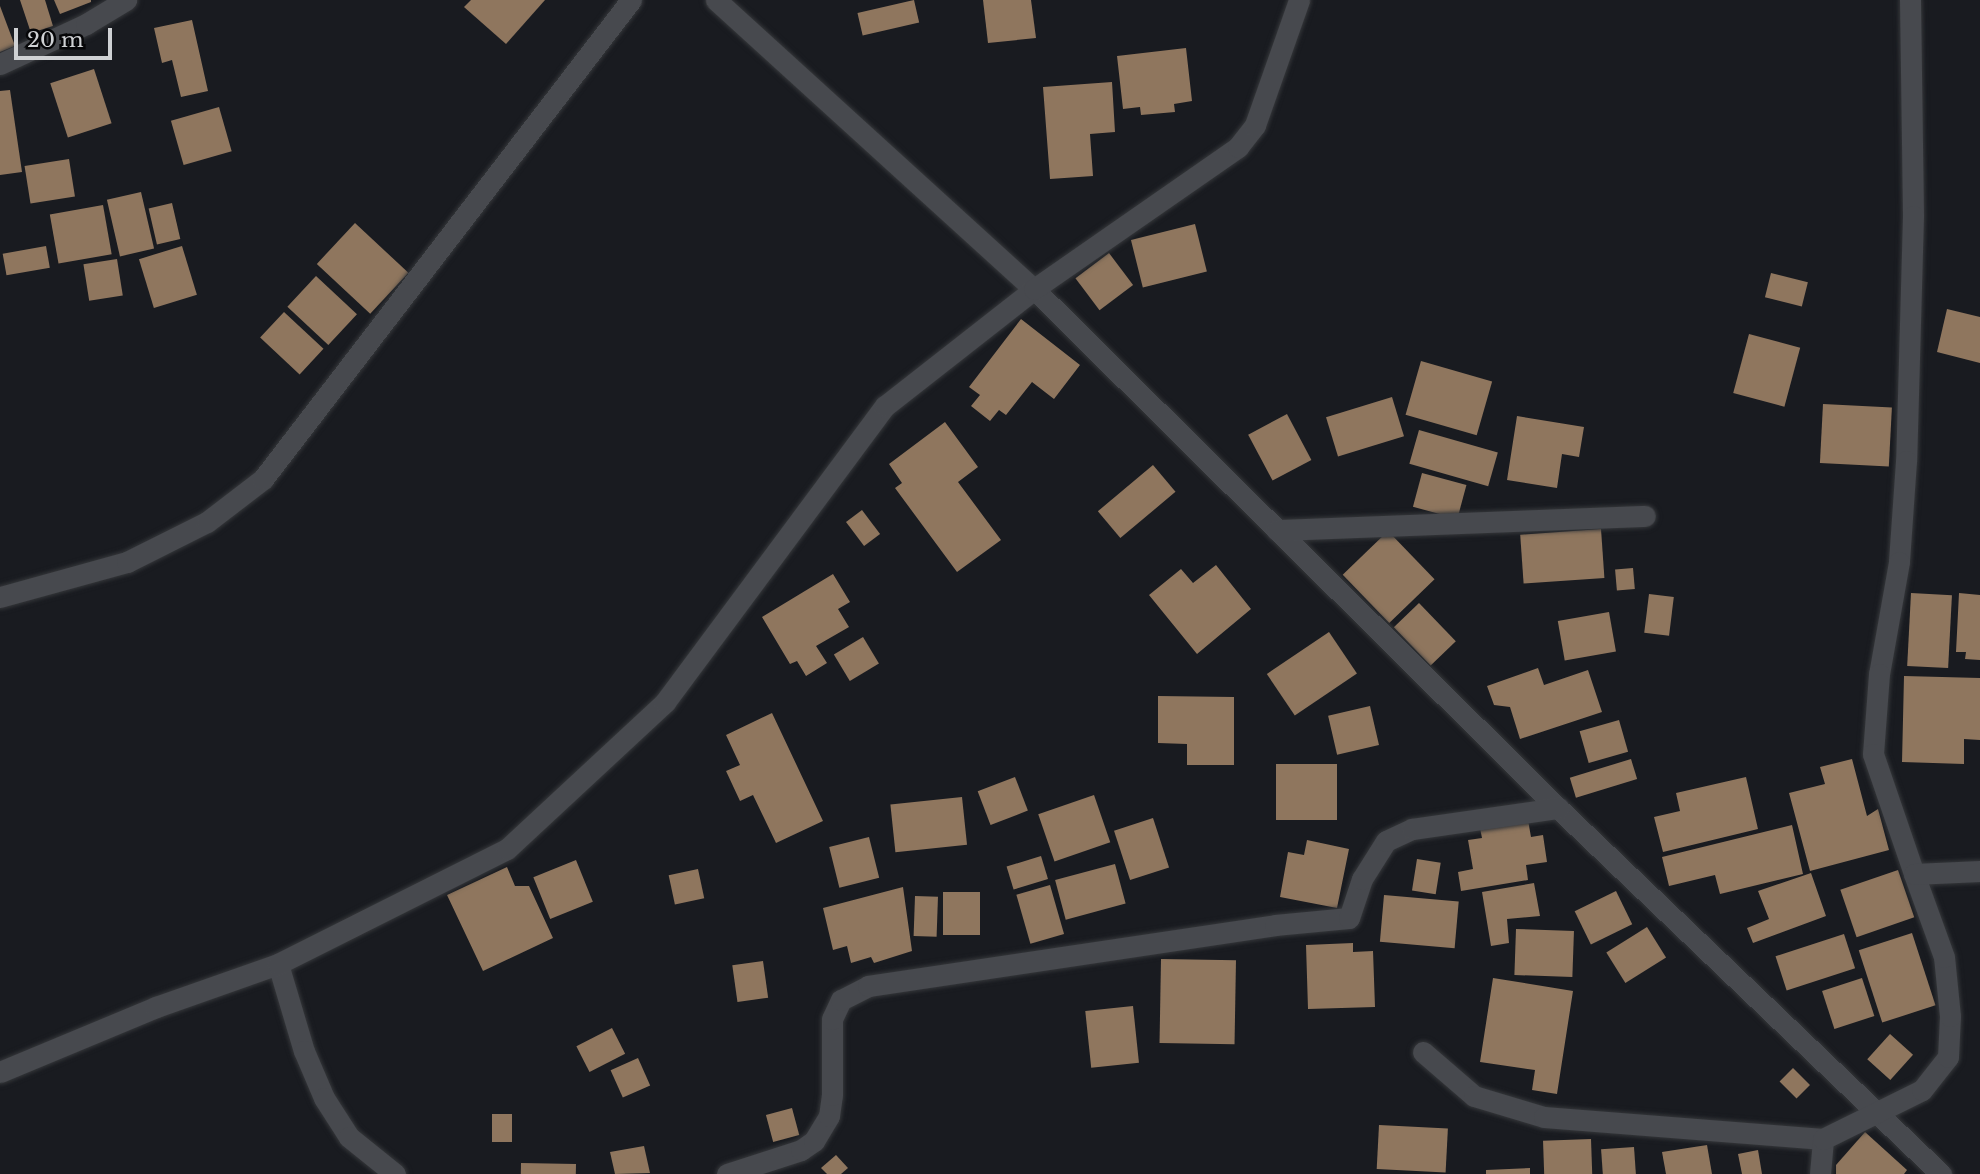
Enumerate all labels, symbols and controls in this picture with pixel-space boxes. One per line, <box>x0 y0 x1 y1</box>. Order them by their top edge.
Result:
scale bar <box>18 14 116 58</box>
text: 20 m <box>27 27 84 53</box>

